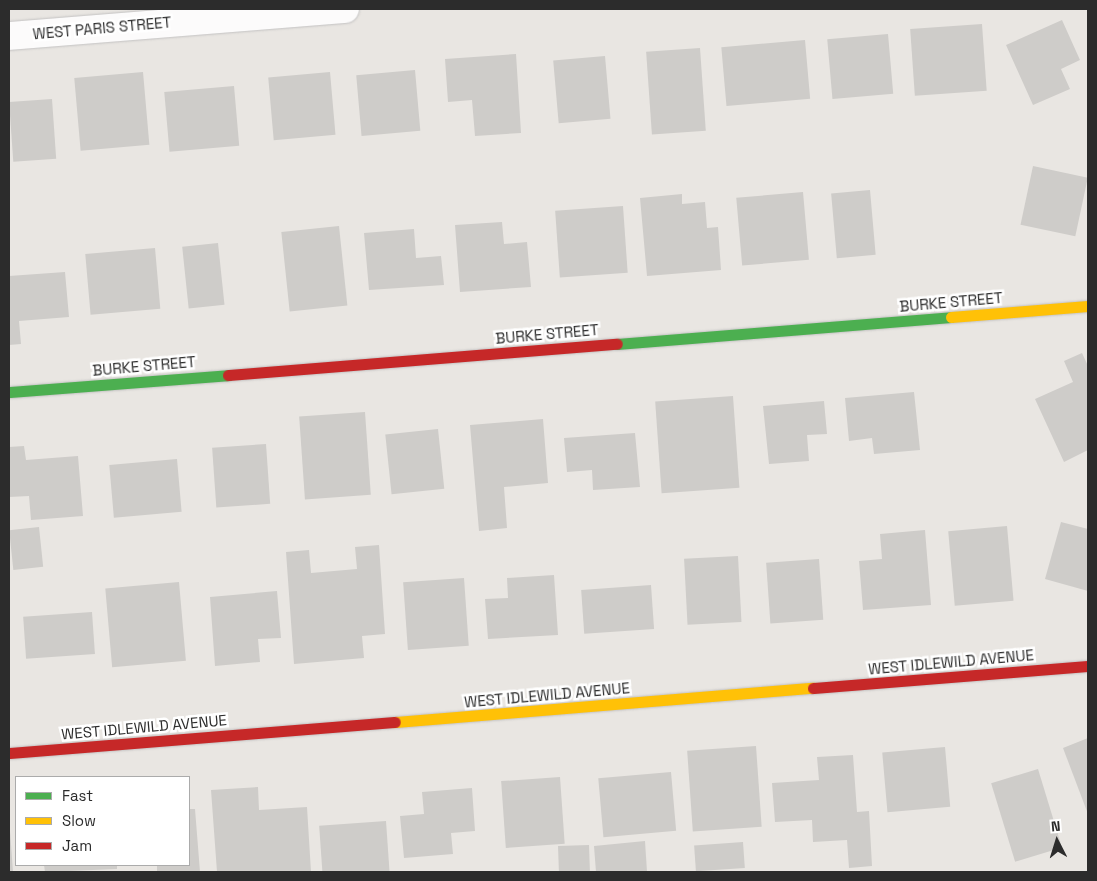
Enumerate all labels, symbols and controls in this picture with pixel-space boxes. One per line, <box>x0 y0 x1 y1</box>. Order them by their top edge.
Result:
street label: WEST PARIS STREET <box>32 13 172 43</box>
street label: BURKE STREET <box>899 289 1003 315</box>
street label: BURKE STREET <box>495 321 599 347</box>
street label: BURKE STREET <box>92 353 196 379</box>
street label: WEST IDLEWILD AVENUE <box>867 646 1035 678</box>
street label: WEST IDLEWILD AVENUE <box>463 679 631 711</box>
street label: WEST IDLEWILD AVENUE <box>60 711 228 743</box>
legend <box>15 776 190 866</box>
text: Fast <box>62 786 93 805</box>
text: Slow <box>62 811 96 830</box>
north arrow <box>1032 816 1082 866</box>
text: N <box>1050 817 1061 835</box>
text: Jam <box>62 836 92 855</box>

